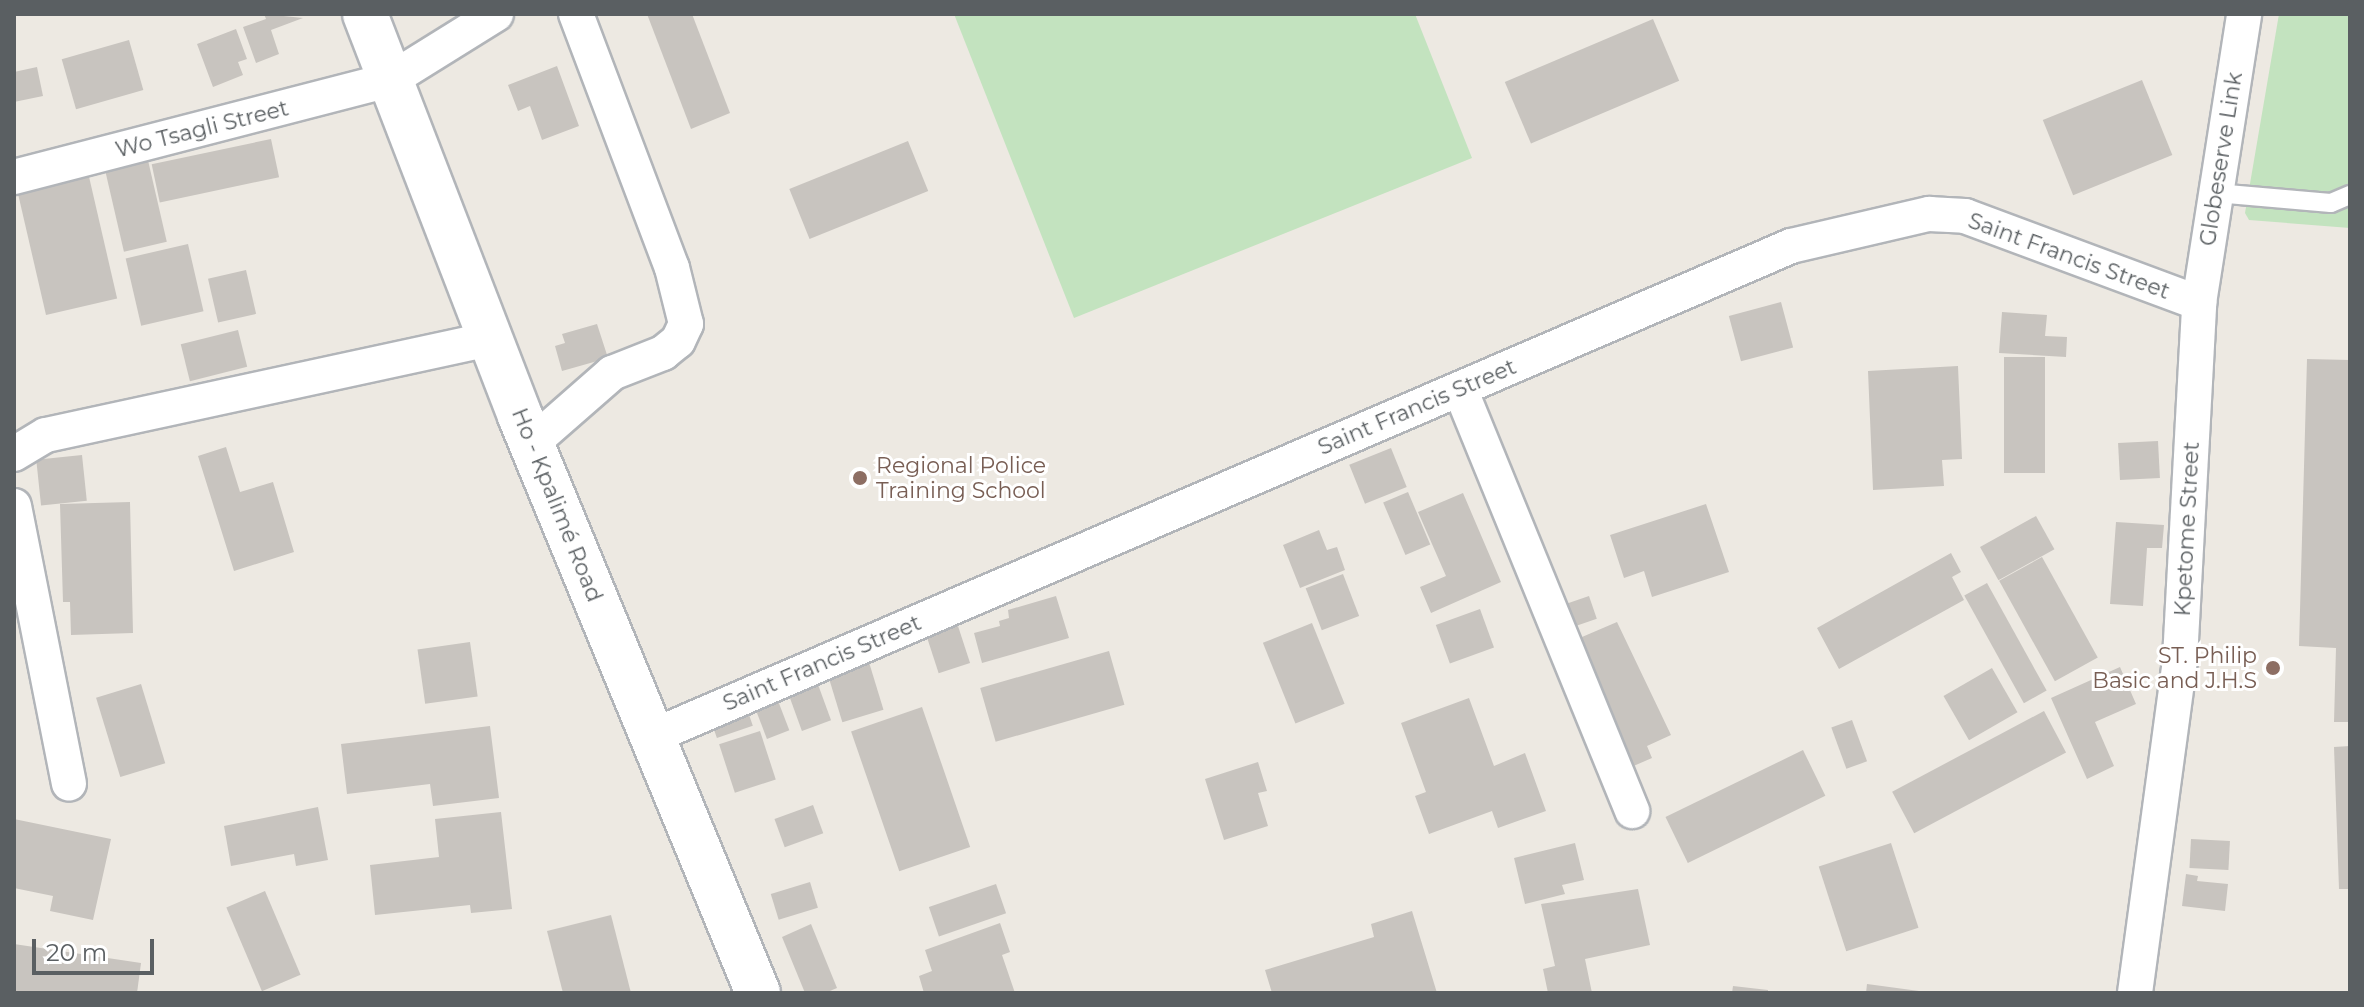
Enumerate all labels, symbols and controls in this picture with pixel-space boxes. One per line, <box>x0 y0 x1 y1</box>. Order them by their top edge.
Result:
street label: Globeserve Link <box>2194 70 2248 248</box>
street label: Wo Tsagli Street <box>113 95 291 163</box>
street label: Saint Francis Street <box>1965 207 2173 305</box>
street label: Saint Francis Street <box>1314 353 1520 461</box>
street label: Ho - Kpalimé Road <box>506 404 608 606</box>
street label: Kpetome Street <box>2169 441 2205 617</box>
place label: Regional Police Training School <box>876 452 1046 504</box>
marker: Regional Police Training School <box>851 469 869 487</box>
street label: Saint Francis Street <box>719 609 925 717</box>
place label: ST. Philip Basic and J.H.S <box>2092 642 2257 694</box>
marker: ST. Philip Basic and J.H.S <box>2264 659 2282 677</box>
scale bar <box>36 923 158 973</box>
text: 20 m <box>46 938 107 967</box>

